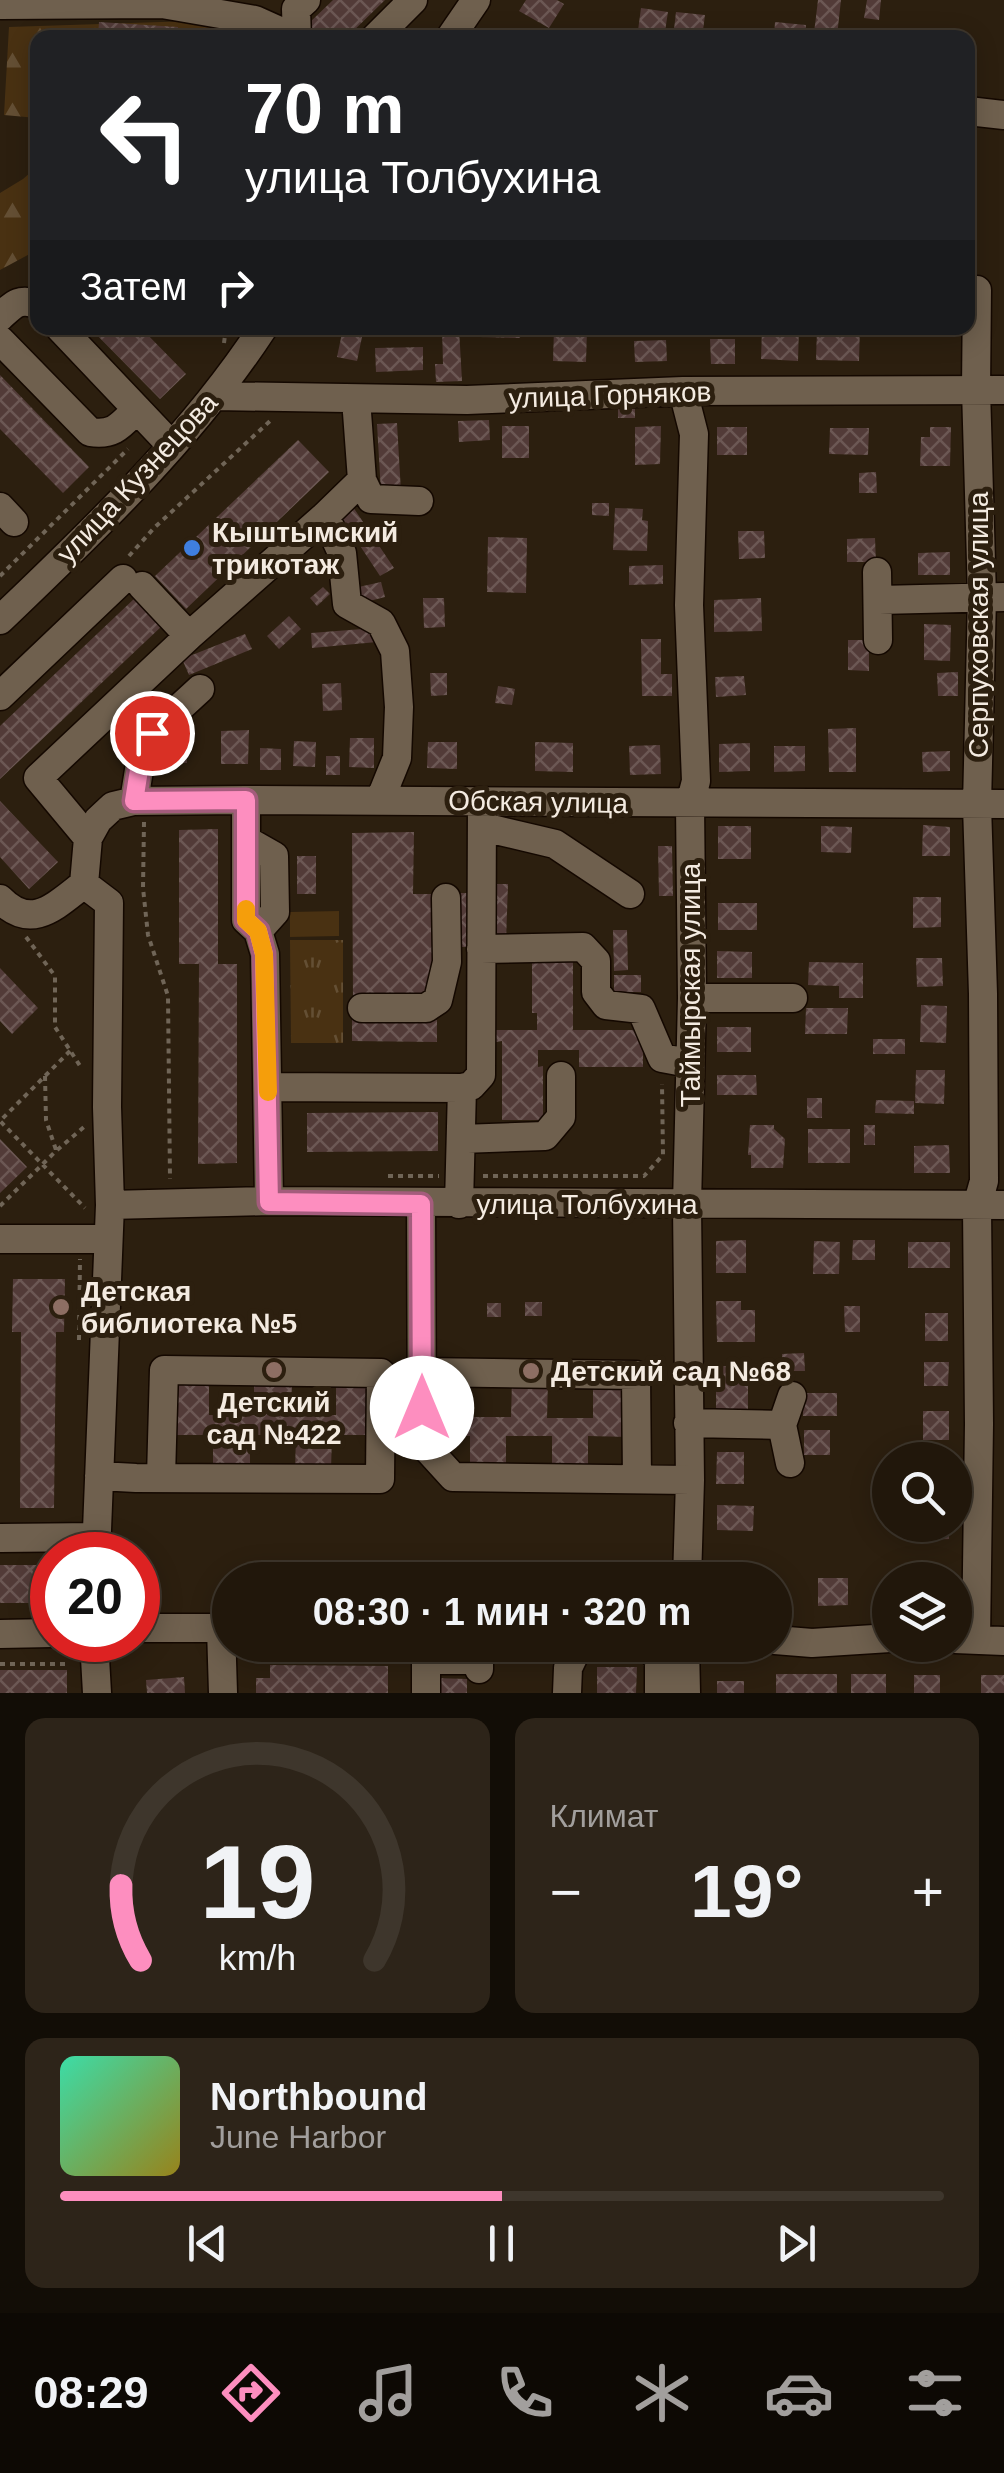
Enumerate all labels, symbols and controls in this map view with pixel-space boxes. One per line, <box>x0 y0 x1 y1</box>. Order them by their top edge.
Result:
icon: left <box>80 70 210 200</box>
text: 70 m <box>245 70 405 148</box>
text: улица Толбухина <box>245 152 600 203</box>
icon: right <box>208 260 263 315</box>
text: Затем <box>80 266 188 308</box>
street label: улица Горняков <box>508 376 712 414</box>
street label: улица Кузнецова <box>51 387 224 569</box>
street label: Серпуховская улица <box>963 491 994 758</box>
place label: Кыштымский трикотаж <box>212 517 398 580</box>
marker: Кыштымский трикотаж <box>181 537 203 559</box>
pin <box>110 691 195 776</box>
icon: arrive <box>125 706 180 761</box>
street label: Обская улица <box>448 785 629 819</box>
street label: Таймырская улица <box>675 862 706 1107</box>
street label: улица Толбухина <box>476 1189 698 1220</box>
place label: Детская библиотека №5 <box>81 1276 297 1339</box>
marker: Детская библиотека №5 <box>50 1296 72 1318</box>
position arrow <box>370 1356 474 1460</box>
place label: Детский сад №68 <box>551 1356 791 1387</box>
marker: Детский сад №422 <box>263 1359 285 1381</box>
marker: Детский сад №68 <box>520 1360 542 1382</box>
place label: Детский сад №422 <box>207 1387 341 1450</box>
map controls <box>872 1442 972 1662</box>
button: search <box>872 1442 972 1542</box>
speed limit sign: 20 <box>30 1532 160 1662</box>
button: layers <box>872 1562 972 1662</box>
text: 08:30 · 1 мин · 320 m <box>313 1591 691 1633</box>
text: Климат <box>550 1798 658 1834</box>
text: 19 <box>199 1824 315 1940</box>
text: 19° <box>690 1849 803 1933</box>
text: − <box>550 1861 582 1923</box>
text: + <box>912 1861 944 1923</box>
text: km/h <box>219 1938 296 1978</box>
text: Northbound <box>210 2076 427 2118</box>
text: June Harbor <box>210 2119 386 2155</box>
icon: previous <box>180 2216 235 2271</box>
icon: pause <box>474 2216 529 2271</box>
icon: next <box>769 2216 824 2271</box>
icon: directions <box>216 2358 286 2428</box>
icon: music <box>353 2358 423 2428</box>
icon: phone <box>490 2358 560 2428</box>
icon: climate <box>627 2358 697 2428</box>
icon: car <box>764 2358 834 2428</box>
icon: filters <box>900 2358 970 2428</box>
text: 08:29 <box>33 2367 149 2418</box>

